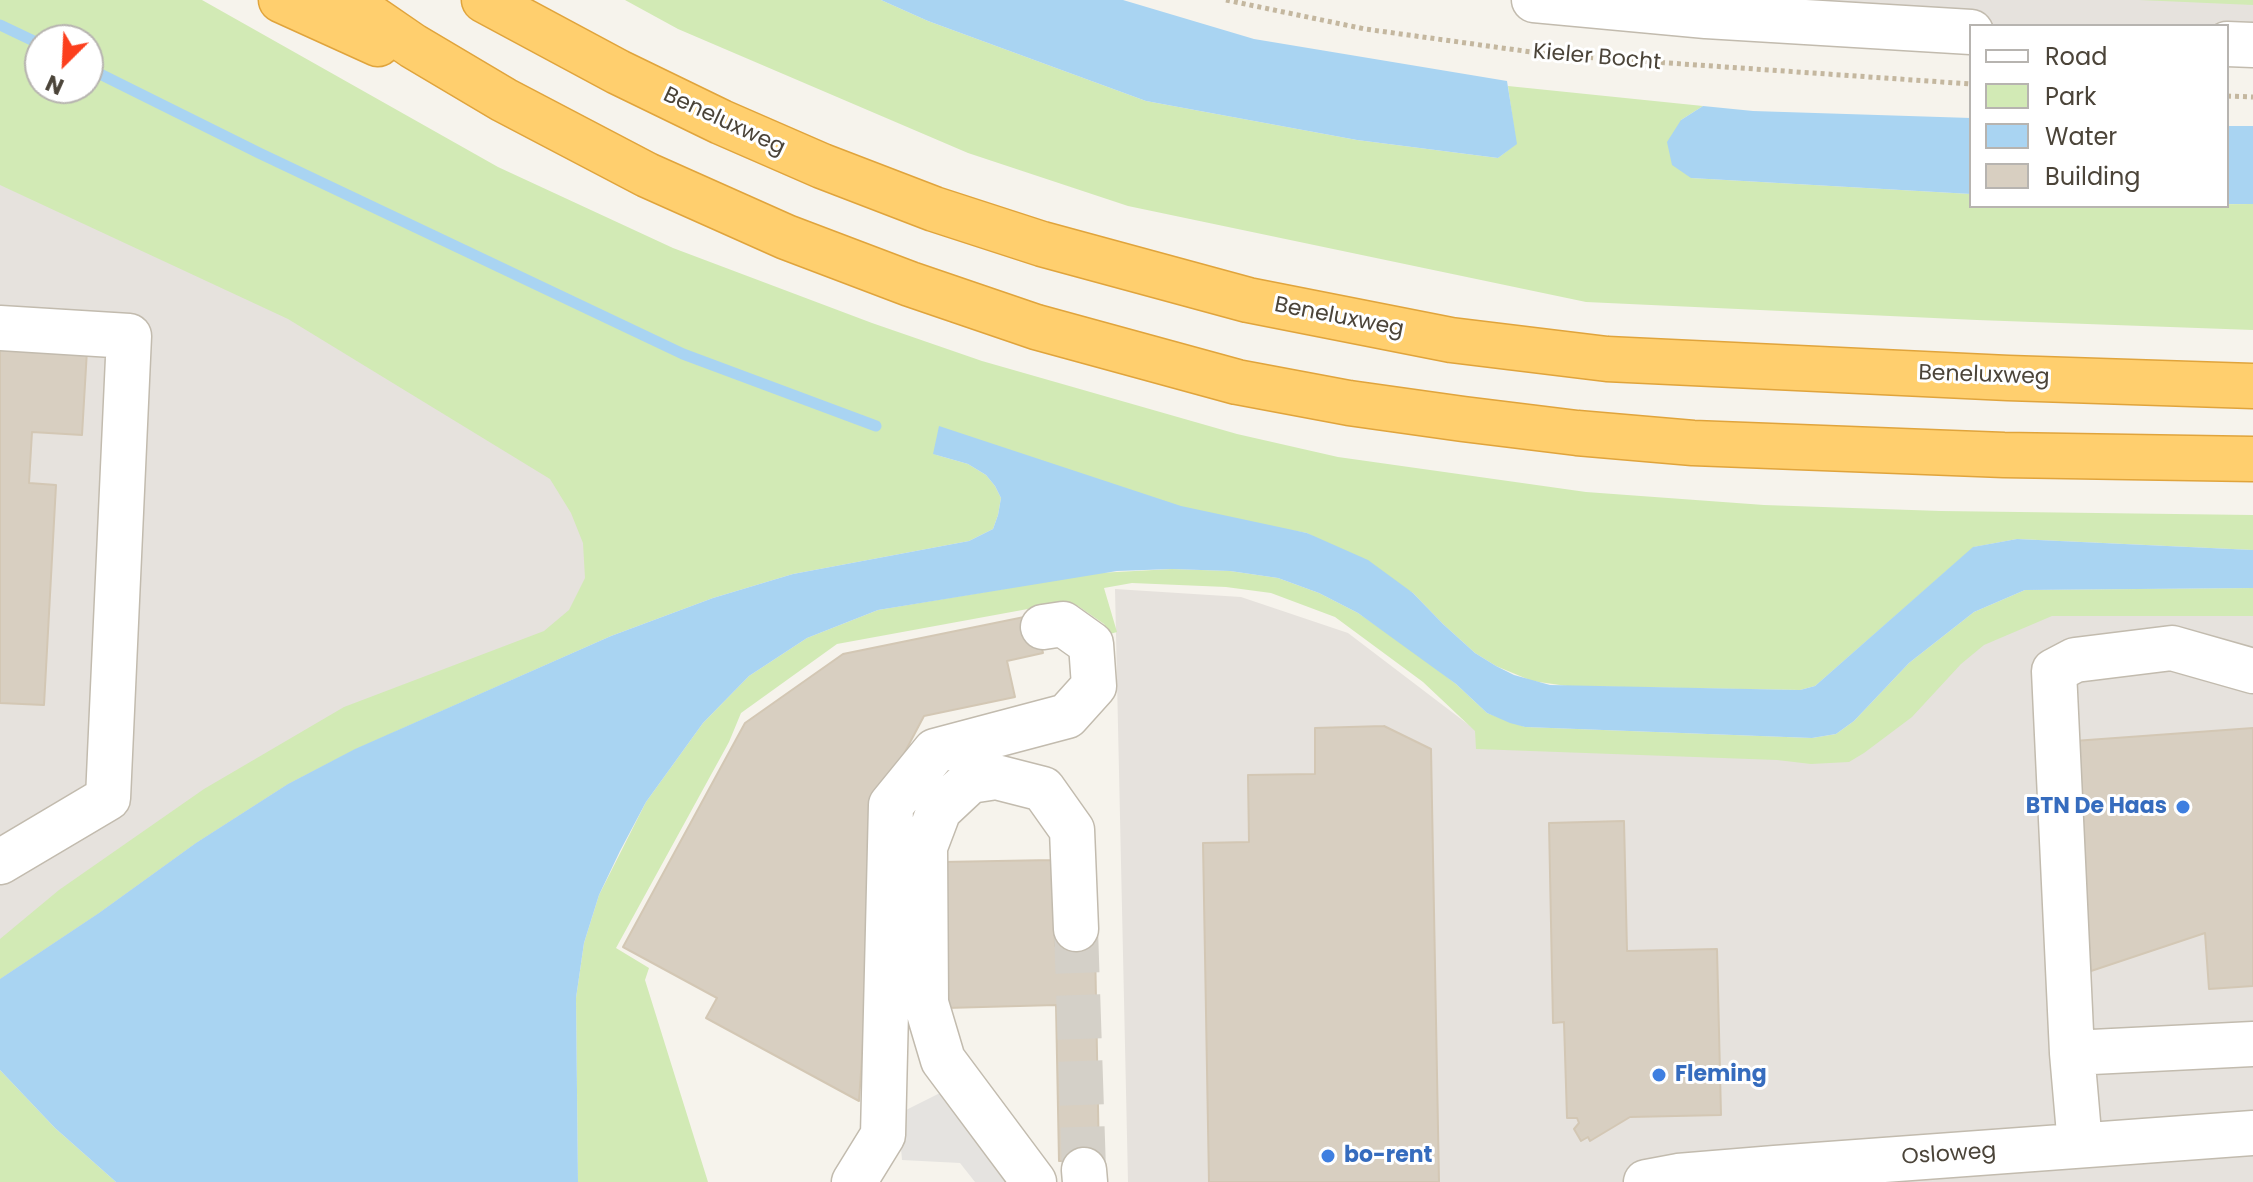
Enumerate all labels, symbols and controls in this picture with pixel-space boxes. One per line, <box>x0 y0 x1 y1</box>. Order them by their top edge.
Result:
north arrow <box>24 24 104 104</box>
legend <box>1969 24 2229 208</box>
street label: Kieler Bocht <box>1532 39 1662 77</box>
text: Road <box>2045 40 2107 73</box>
text: N <box>41 67 69 102</box>
text: Park <box>2045 80 2096 113</box>
street label: Beneluxweg <box>659 82 789 162</box>
text: Water <box>2045 120 2117 153</box>
text: Building <box>2045 160 2141 193</box>
street label: Beneluxweg <box>1272 293 1406 343</box>
street label: Beneluxweg <box>1918 361 2050 391</box>
place label: BTN De Haas <box>2026 794 2167 820</box>
marker: BTN De Haas <box>2174 798 2192 816</box>
place label: Fleming <box>1675 1062 1767 1088</box>
marker: Fleming <box>1650 1066 1668 1084</box>
street label: Osloweg <box>1901 1139 1997 1171</box>
place label: bo-rent <box>1344 1143 1432 1169</box>
marker: bo-rent <box>1319 1147 1337 1165</box>

